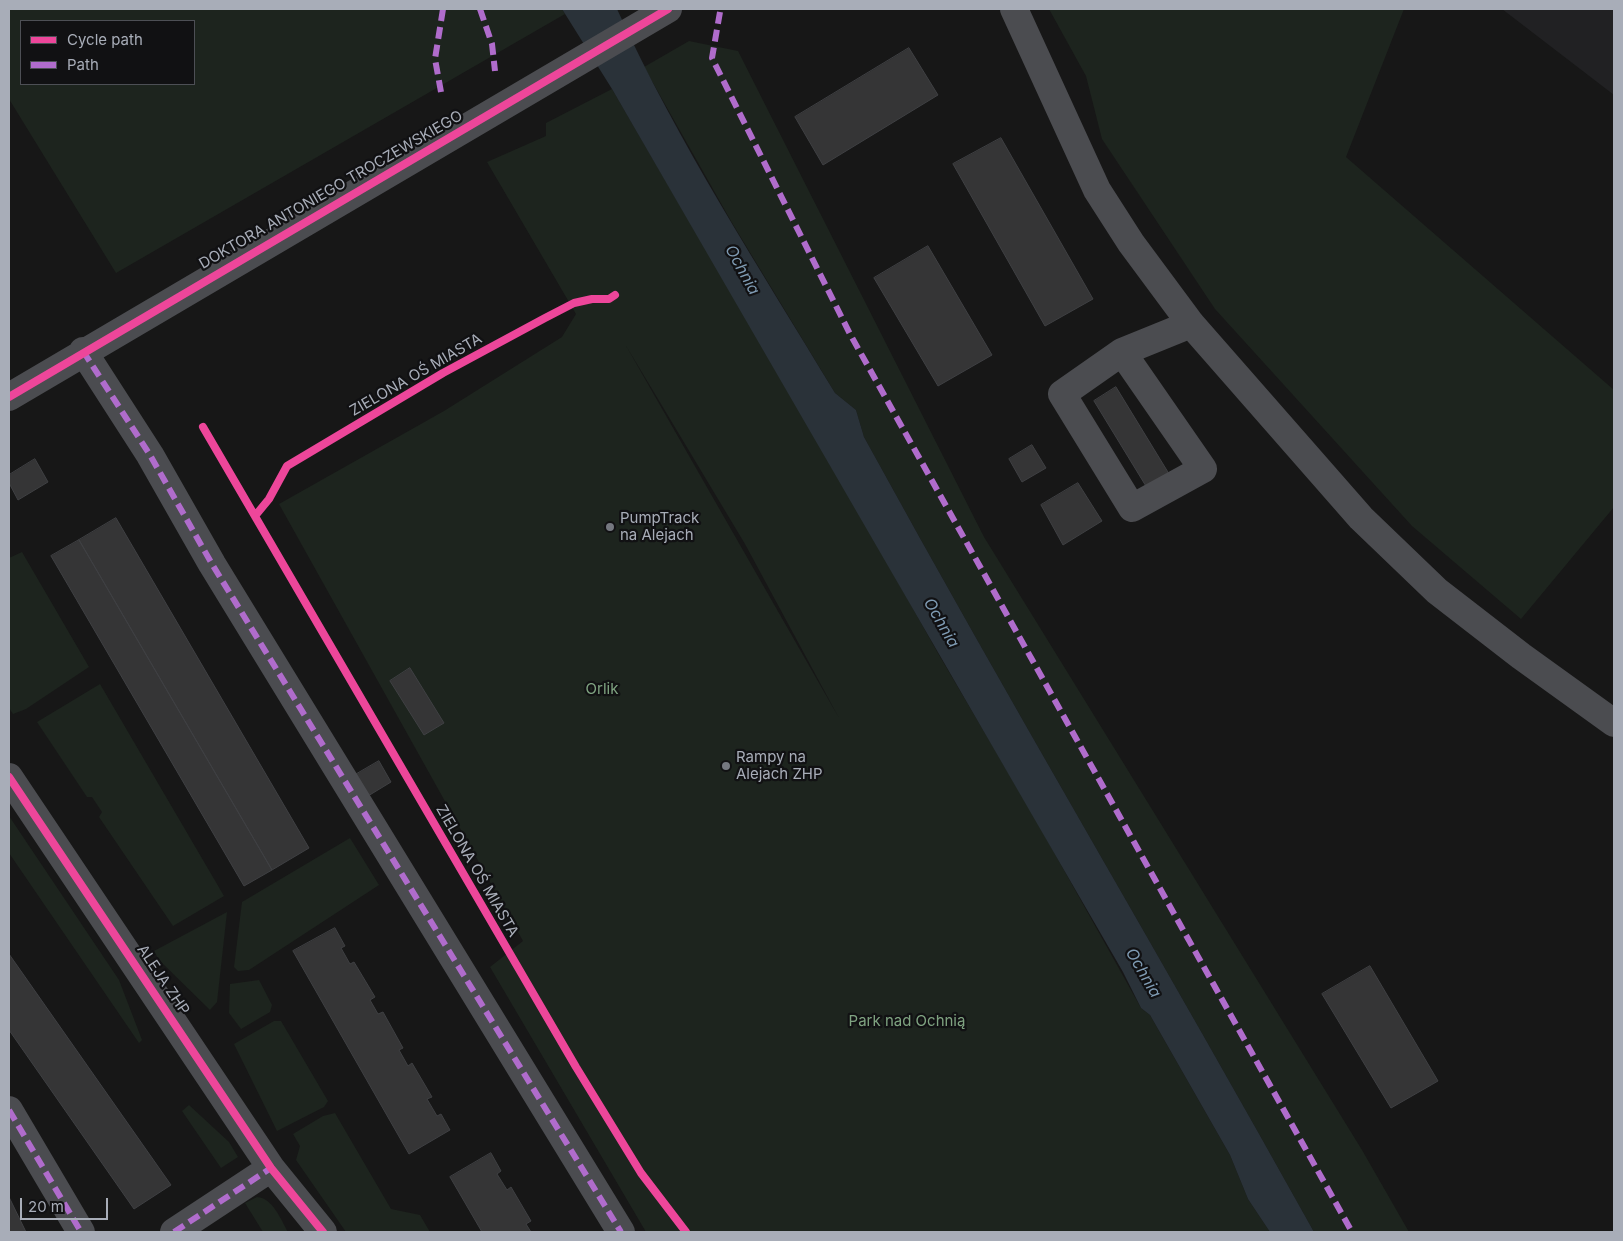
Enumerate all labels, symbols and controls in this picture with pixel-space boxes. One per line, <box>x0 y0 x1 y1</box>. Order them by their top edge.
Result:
legend <box>20 20 195 85</box>
text: Cycle path <box>67 30 143 49</box>
text: Path <box>67 55 99 74</box>
street label: DOKTORA ANTONIEGO TROCZEWSKIEGO <box>196 107 466 273</box>
water label: Ochnia <box>721 242 763 298</box>
street label: ZIELONA OŚ MIASTA <box>347 330 485 420</box>
place label: PumpTrack na Alejach <box>620 509 699 544</box>
marker: PumpTrack na Alejach <box>604 521 616 533</box>
water label: Ochnia <box>919 595 963 651</box>
park label: Orlik <box>586 680 618 698</box>
place label: Rampy na Alejach ZHP <box>736 748 823 783</box>
marker: Rampy na Alejach ZHP <box>720 760 732 772</box>
street label: ZIELONA OŚ MIASTA <box>432 802 522 940</box>
street label: ALEJA ZHP <box>133 941 193 1019</box>
water label: Ochnia <box>1121 945 1165 1001</box>
park label: Park nad Ochnią <box>849 1012 965 1030</box>
scale bar <box>22 1188 110 1220</box>
text: 20 m <box>28 1197 64 1216</box>

